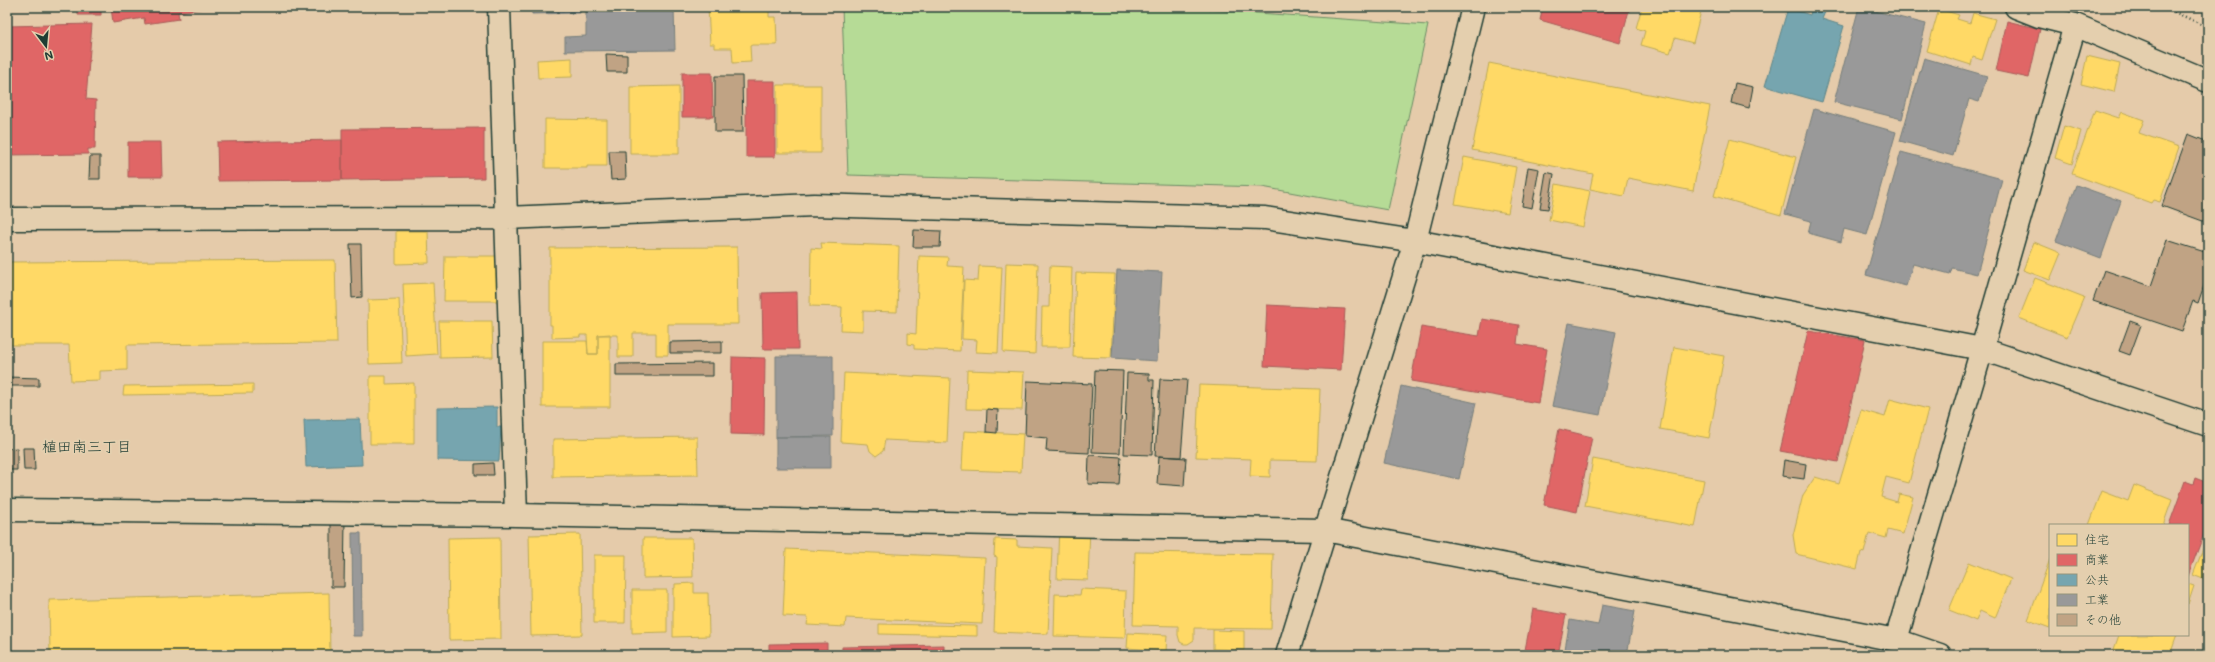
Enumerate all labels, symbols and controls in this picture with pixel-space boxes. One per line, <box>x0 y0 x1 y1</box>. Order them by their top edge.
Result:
north arrow <box>26 26 66 66</box>
text: N <box>43 48 55 64</box>
district label: 植田南三丁目 <box>42 436 132 456</box>
legend <box>2049 524 2189 636</box>
text: 住宅 <box>2085 531 2109 547</box>
text: 商業 <box>2085 551 2109 567</box>
text: 公共 <box>2085 571 2109 587</box>
text: 工業 <box>2085 591 2109 607</box>
text: その他 <box>2085 611 2121 627</box>

